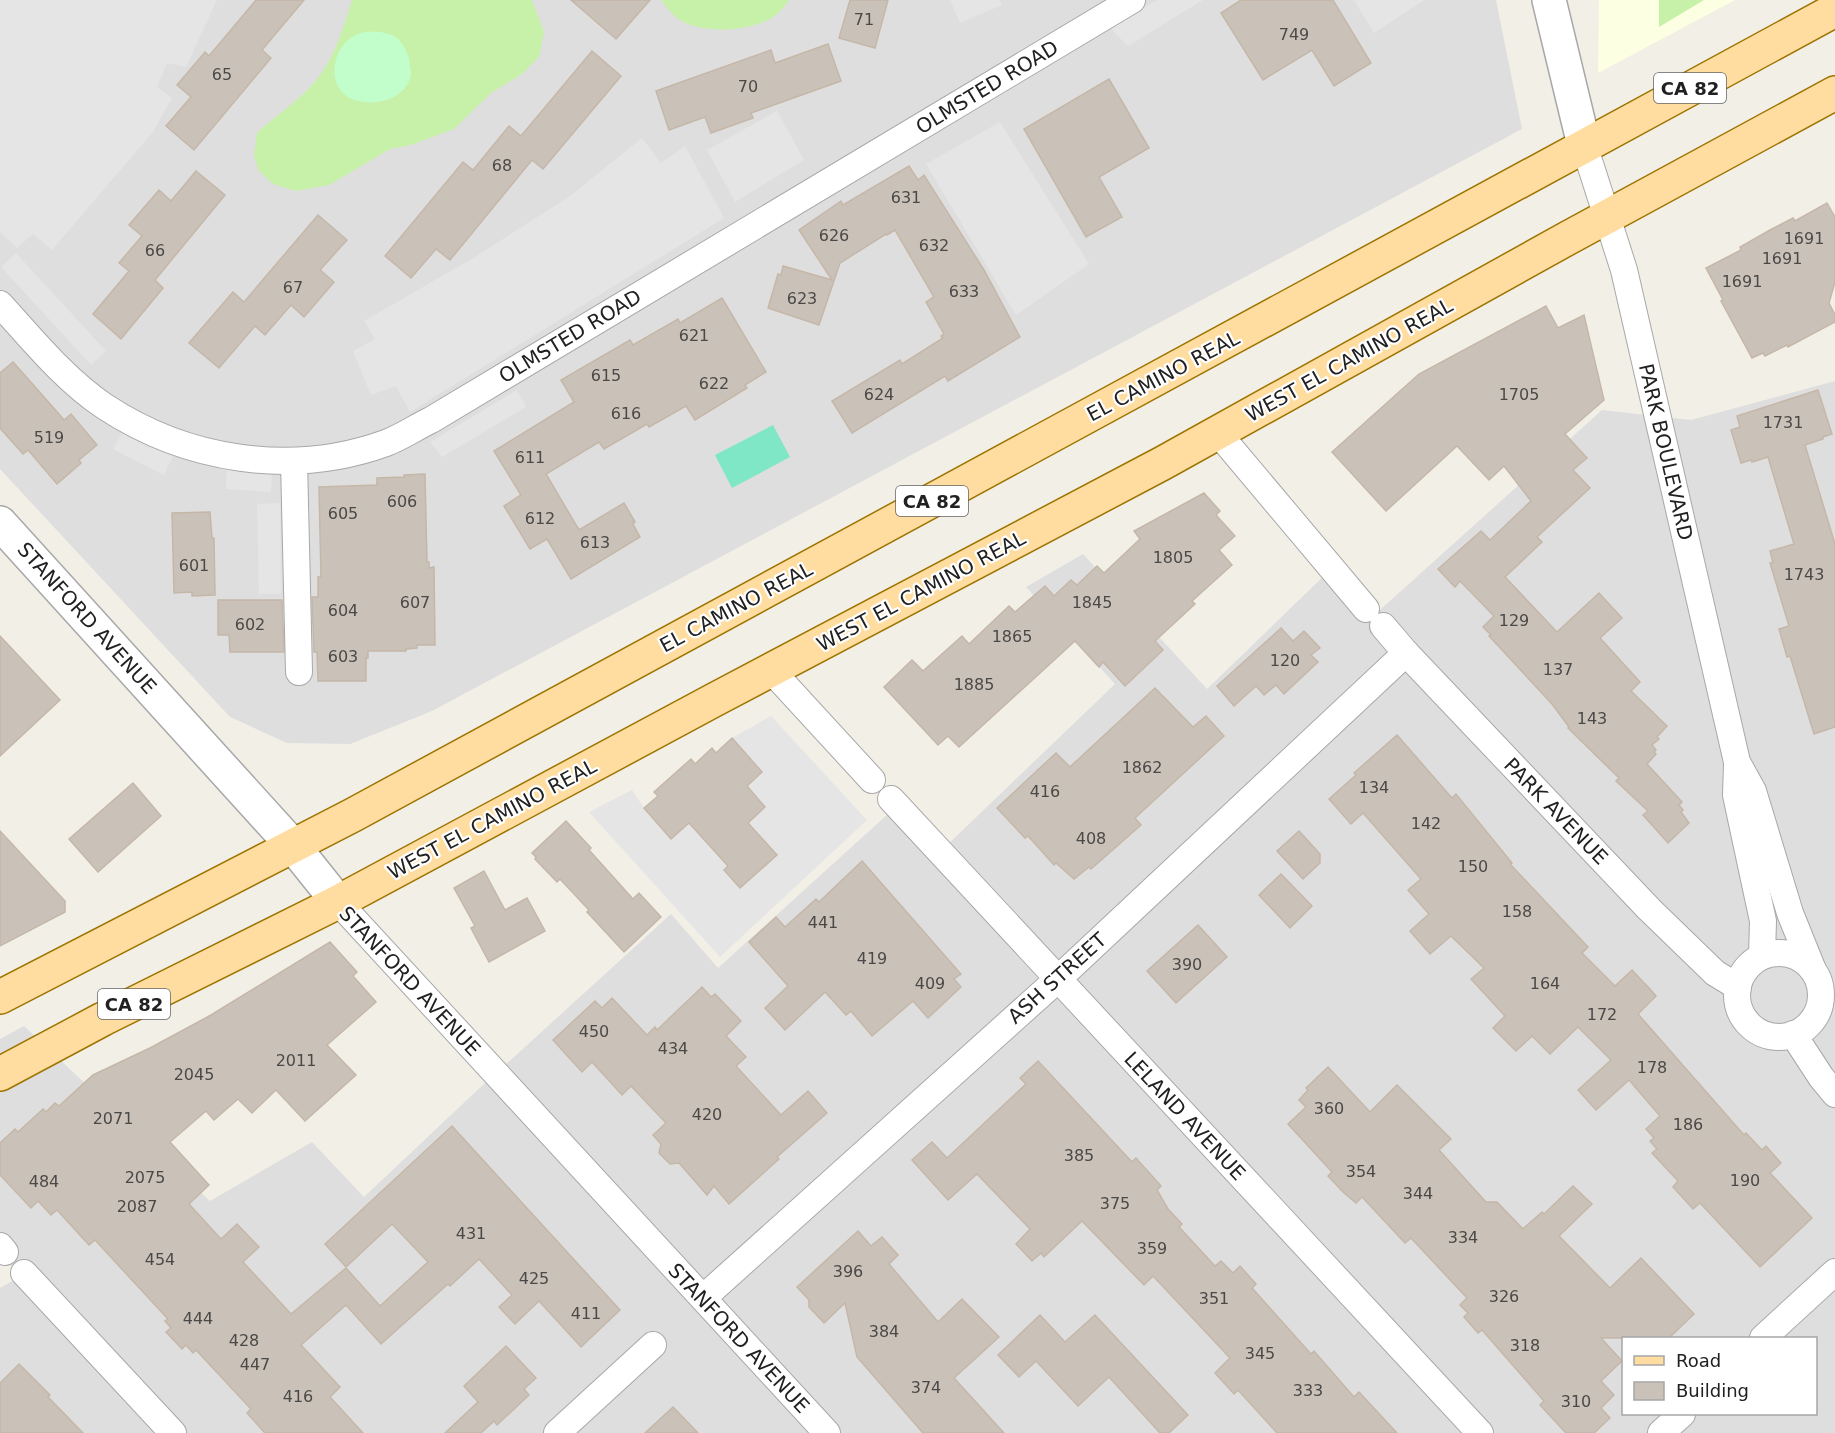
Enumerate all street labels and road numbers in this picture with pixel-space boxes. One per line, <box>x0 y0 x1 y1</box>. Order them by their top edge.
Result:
street label: OLMSTED ROAD <box>911 35 1063 139</box>
road number: CA 82 <box>1654 73 1726 103</box>
street label: OLMSTED ROAD <box>494 284 646 388</box>
street label: WEST EL CAMINO REAL <box>1241 293 1457 427</box>
street label: EL CAMINO REAL <box>1083 325 1244 426</box>
street label: PARK BOULEVARD <box>1634 361 1698 543</box>
road number: CA 82 <box>896 486 968 516</box>
street label: WEST EL CAMINO REAL <box>812 525 1030 656</box>
street label: STANFORD AVENUE <box>13 537 161 699</box>
street label: EL CAMINO REAL <box>656 556 817 657</box>
street label: WEST EL CAMINO REAL <box>383 753 601 884</box>
street label: PARK AVENUE <box>1499 753 1613 869</box>
street label: STANFORD AVENUE <box>334 901 486 1061</box>
street label: ASH STREET <box>1003 927 1112 1028</box>
road number: CA 82 <box>98 989 170 1019</box>
street label: LELAND AVENUE <box>1119 1047 1251 1185</box>
street label: STANFORD AVENUE <box>663 1258 815 1418</box>

